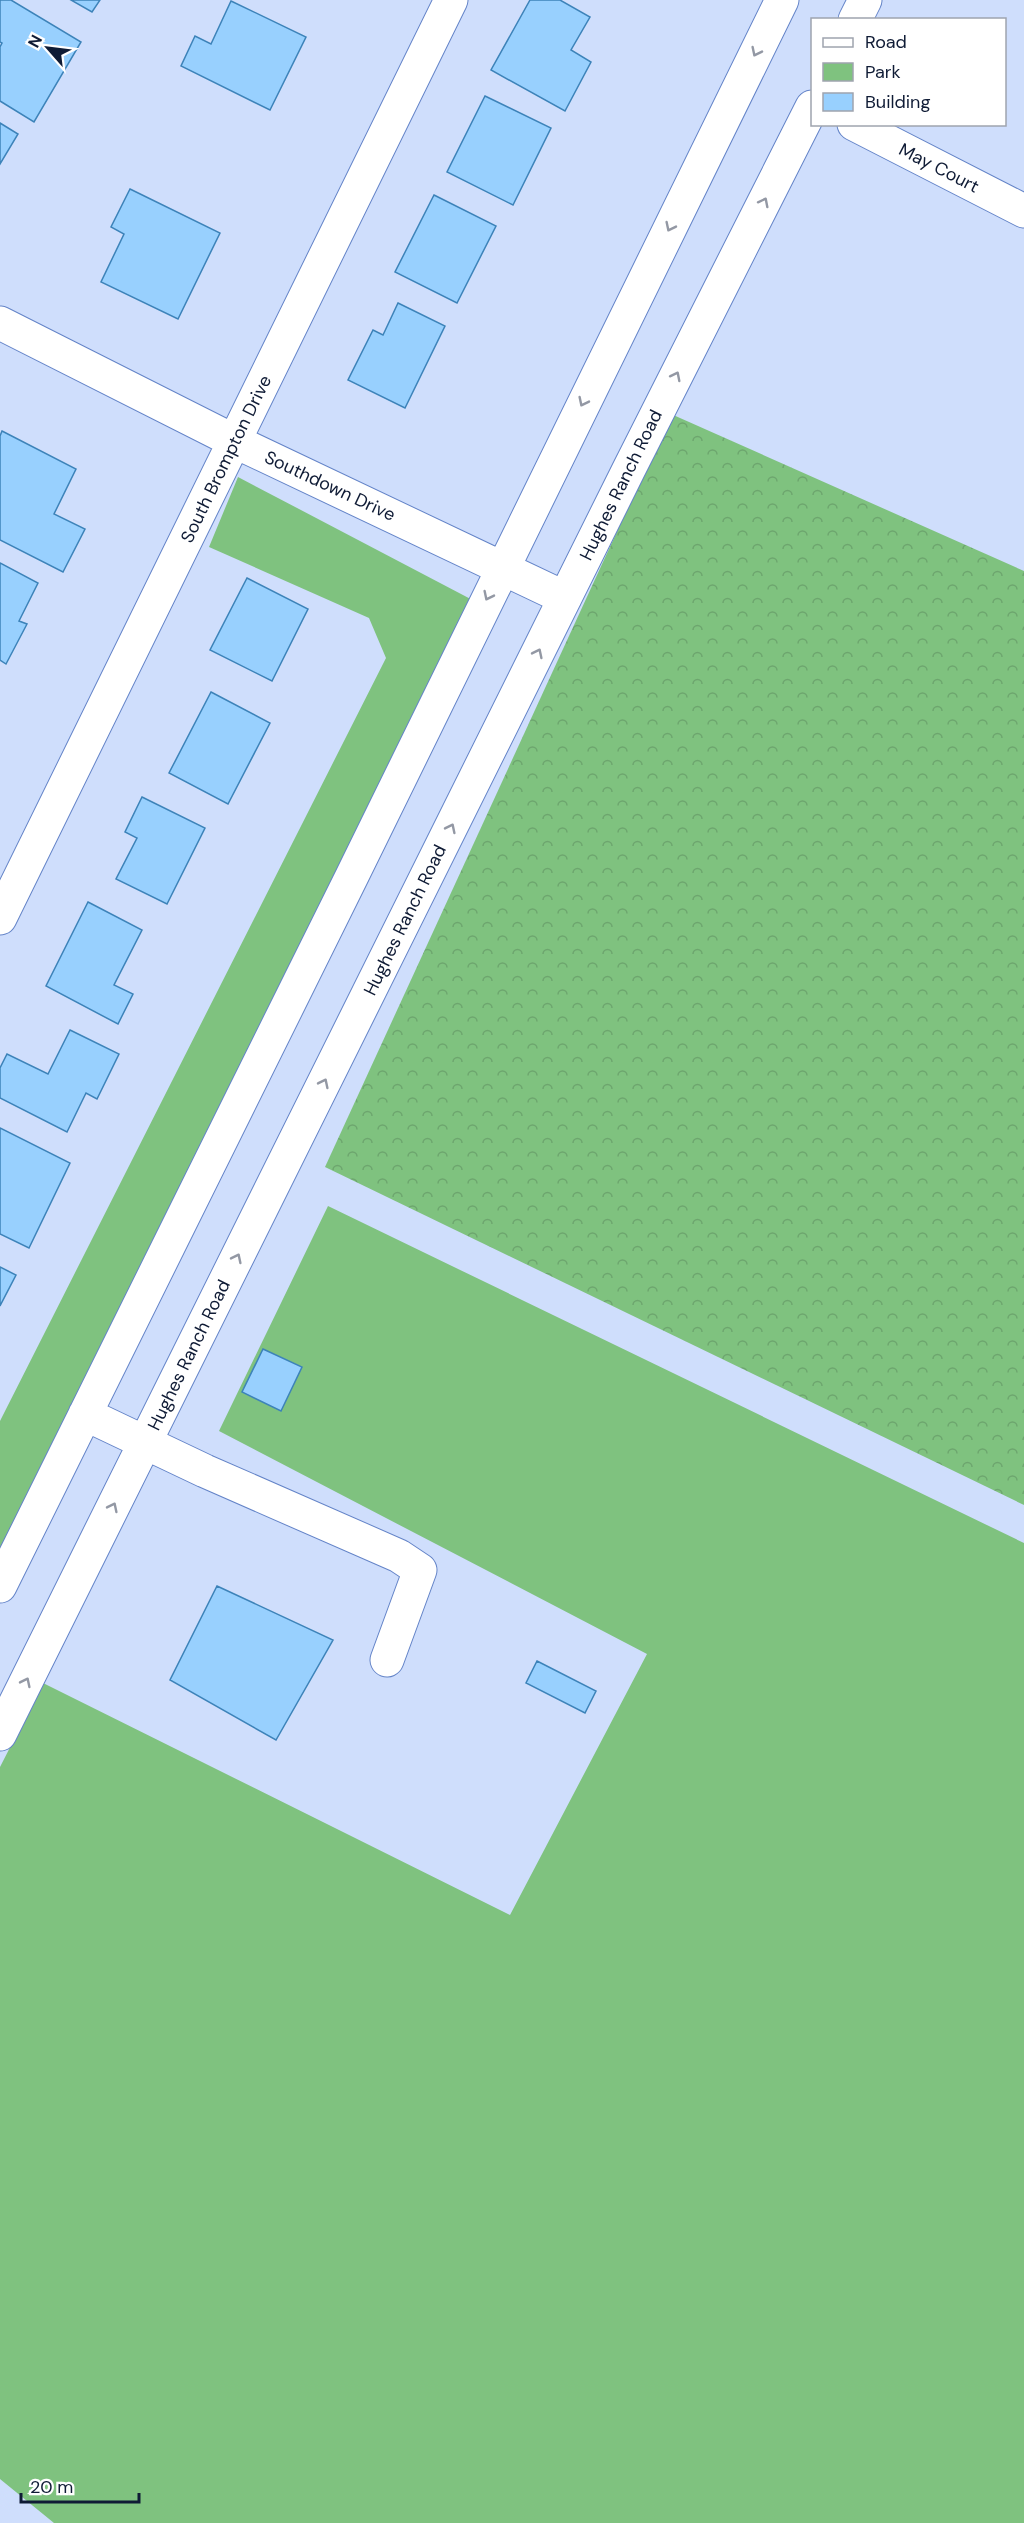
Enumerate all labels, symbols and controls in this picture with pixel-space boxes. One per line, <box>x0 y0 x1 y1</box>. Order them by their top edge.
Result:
north arrow <box>18 18 78 78</box>
legend <box>811 18 1006 126</box>
text: Road <box>865 30 907 54</box>
text: N <box>23 31 47 51</box>
one-way arrow <box>751 46 763 57</box>
text: Park <box>865 60 901 84</box>
text: Building <box>865 90 930 114</box>
street label: May Court <box>895 138 983 198</box>
one-way arrow <box>757 198 768 209</box>
one-way arrow <box>665 221 677 232</box>
street label: South Brompton Drive <box>175 371 277 547</box>
one-way arrow <box>668 371 680 382</box>
one-way arrow <box>579 396 591 407</box>
street label: Hughes Ranch Road <box>574 406 668 564</box>
street label: Southdown Drive <box>261 445 399 527</box>
one-way arrow <box>484 590 496 601</box>
one-way arrow <box>530 649 542 660</box>
one-way arrow <box>444 823 455 834</box>
street label: Hughes Ranch Road <box>358 841 452 999</box>
one-way arrow <box>317 1079 328 1089</box>
one-way arrow <box>230 1253 242 1264</box>
street label: Hughes Ranch Road <box>142 1276 236 1434</box>
one-way arrow <box>106 1503 117 1514</box>
one-way arrow <box>19 1677 30 1688</box>
scale bar <box>21 2466 140 2504</box>
text: 20 m <box>30 2475 73 2499</box>

